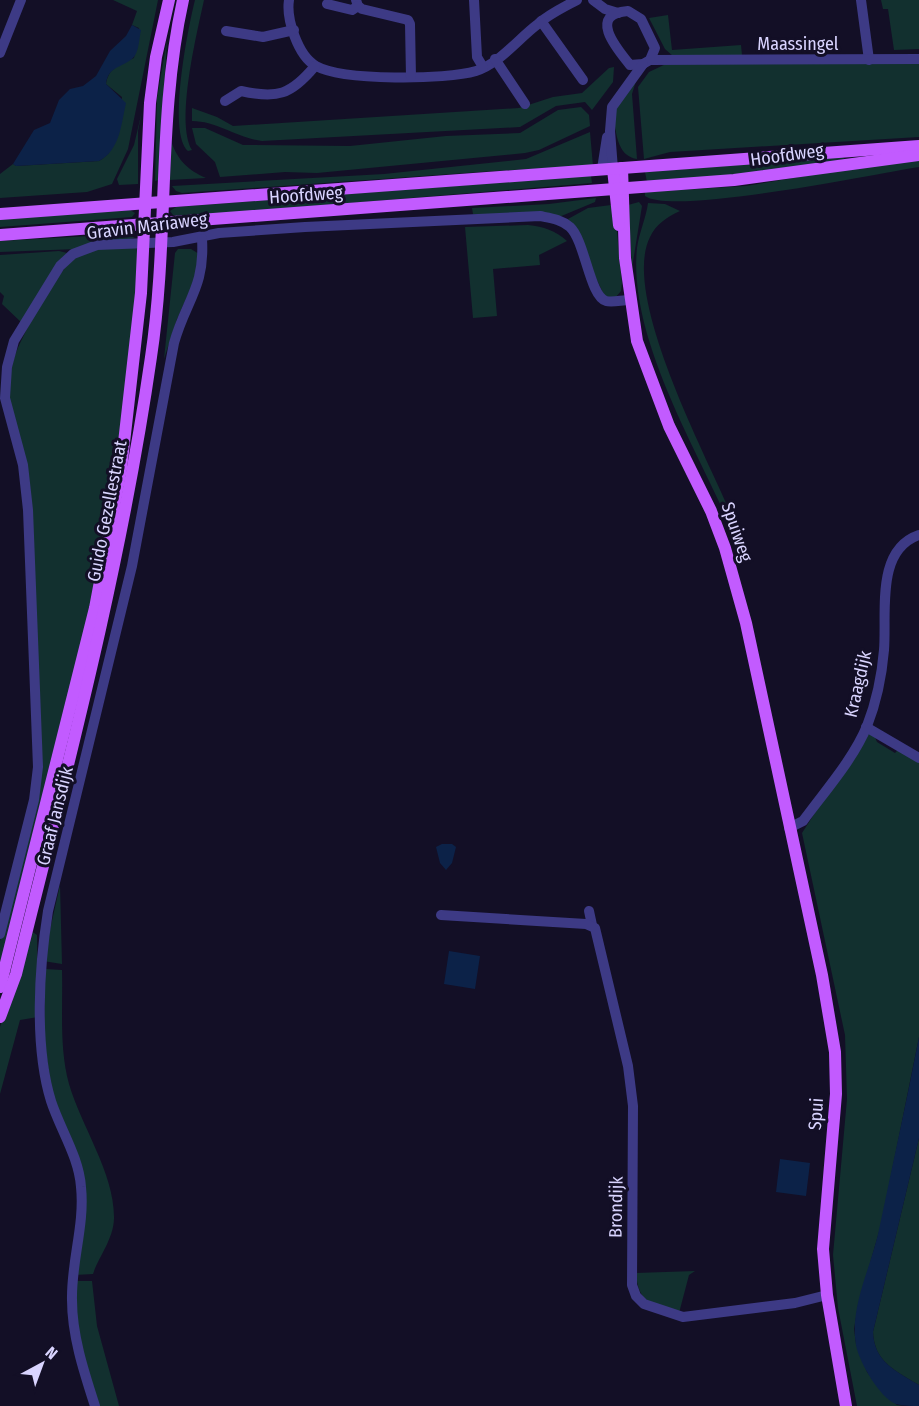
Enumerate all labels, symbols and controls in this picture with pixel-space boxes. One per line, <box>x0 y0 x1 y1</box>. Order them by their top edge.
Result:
street label: Maassingel <box>757 33 839 55</box>
street label: Hoofdweg <box>749 139 826 171</box>
street label: Hoofdweg <box>268 181 344 209</box>
street label: Gravin Mariaweg <box>86 208 209 244</box>
street label: Guido Gezellestraat <box>83 438 132 584</box>
street label: Spuiweg <box>717 499 758 565</box>
street label: Kraagdijk <box>840 648 876 720</box>
street label: Graaf Jansdijk <box>32 764 78 868</box>
street label: Spui <box>804 1097 828 1131</box>
street label: Brondijk <box>604 1175 628 1238</box>
north arrow <box>12 1334 72 1394</box>
text: N <box>42 1343 61 1363</box>

